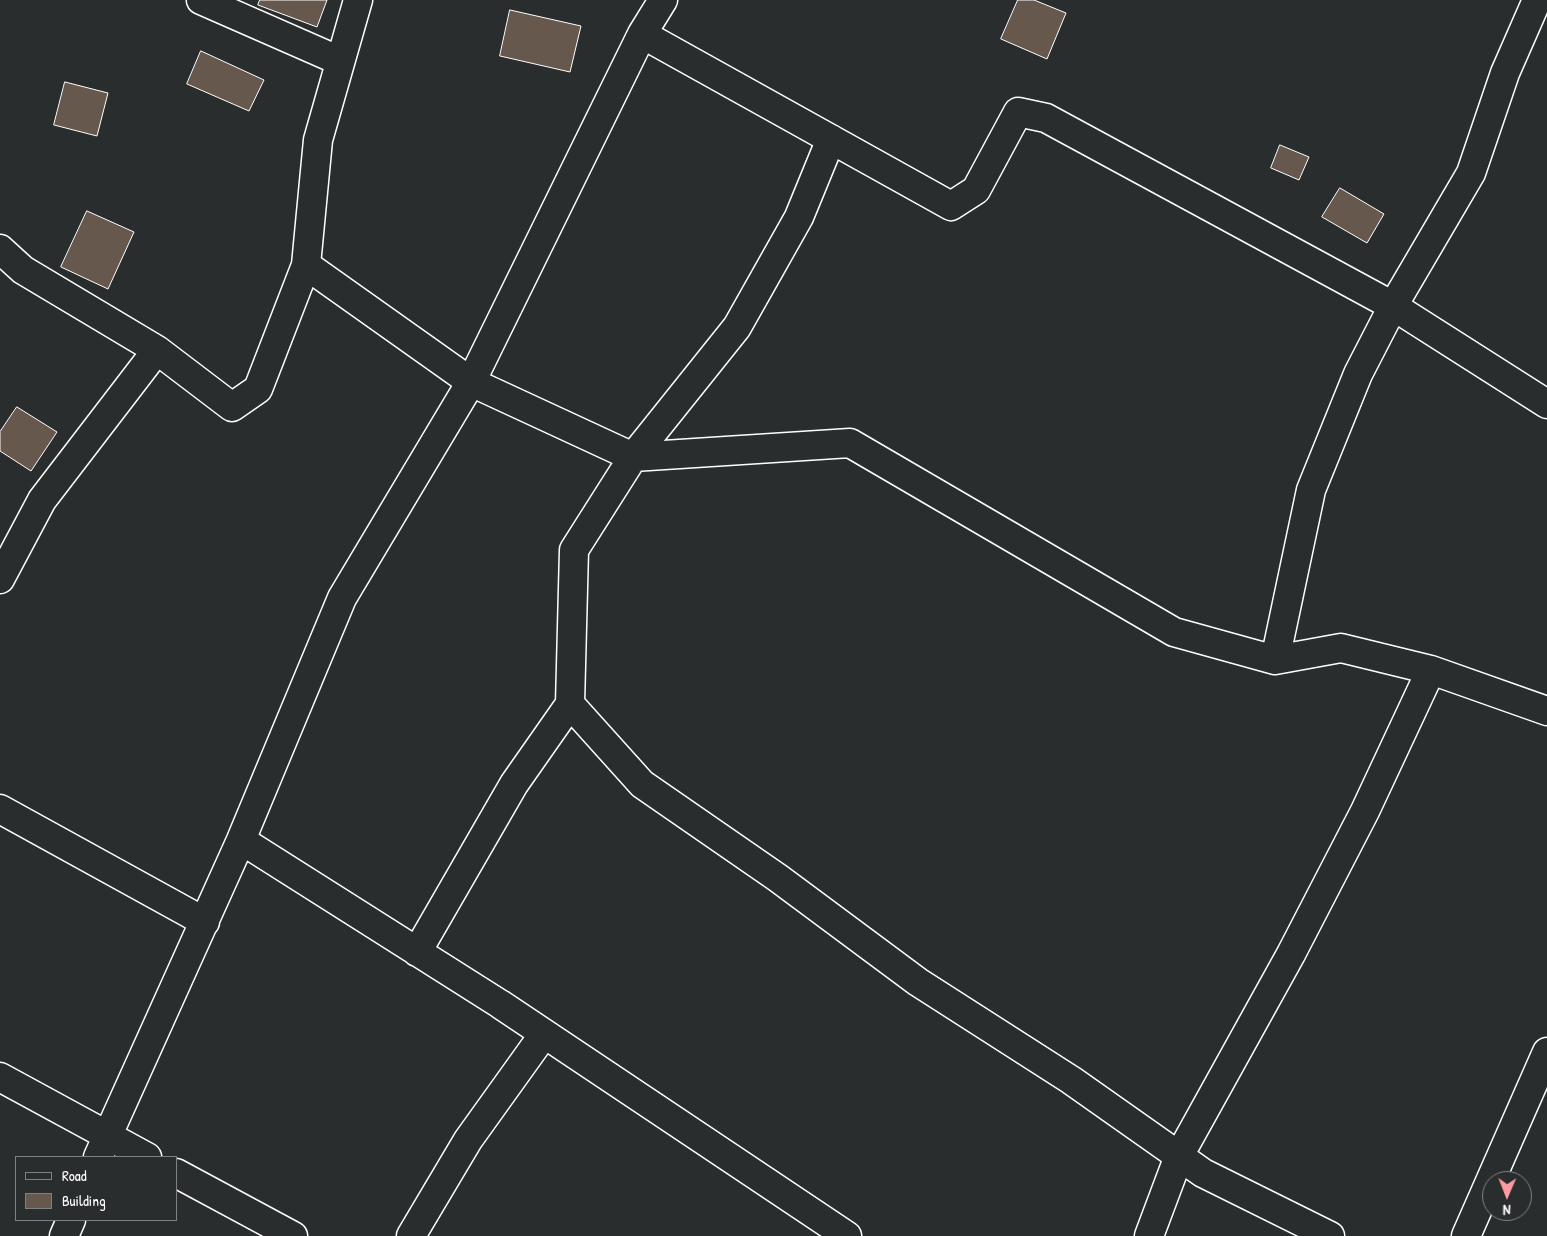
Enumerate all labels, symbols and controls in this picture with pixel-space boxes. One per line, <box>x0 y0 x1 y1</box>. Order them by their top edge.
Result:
legend <box>15 1156 178 1221</box>
text: Road <box>62 1165 87 1186</box>
north arrow <box>1482 1171 1532 1221</box>
text: Building <box>62 1190 106 1211</box>
text: N <box>1503 1201 1511 1220</box>

